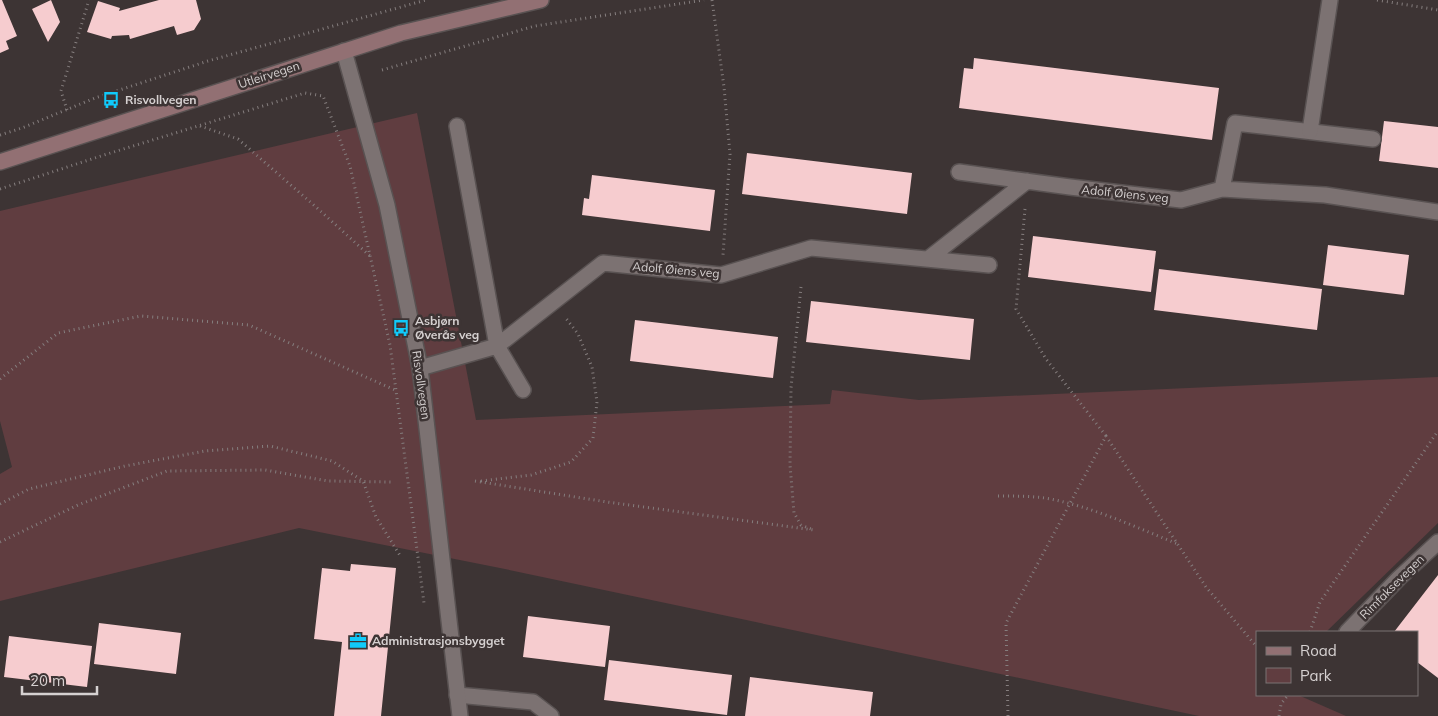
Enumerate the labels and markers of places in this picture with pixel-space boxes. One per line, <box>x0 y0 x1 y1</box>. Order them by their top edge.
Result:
bus stop icon: Risvollvegen <box>101 90 121 110</box>
place label: Risvollvegen <box>125 92 197 107</box>
place label: Asbjørn Øverås veg <box>415 313 479 342</box>
bus stop icon: Asbjørn Øverås veg <box>391 318 411 338</box>
office icon: Administrasjonsbygget <box>348 631 368 651</box>
place label: Administrasjonsbygget <box>372 633 505 648</box>

